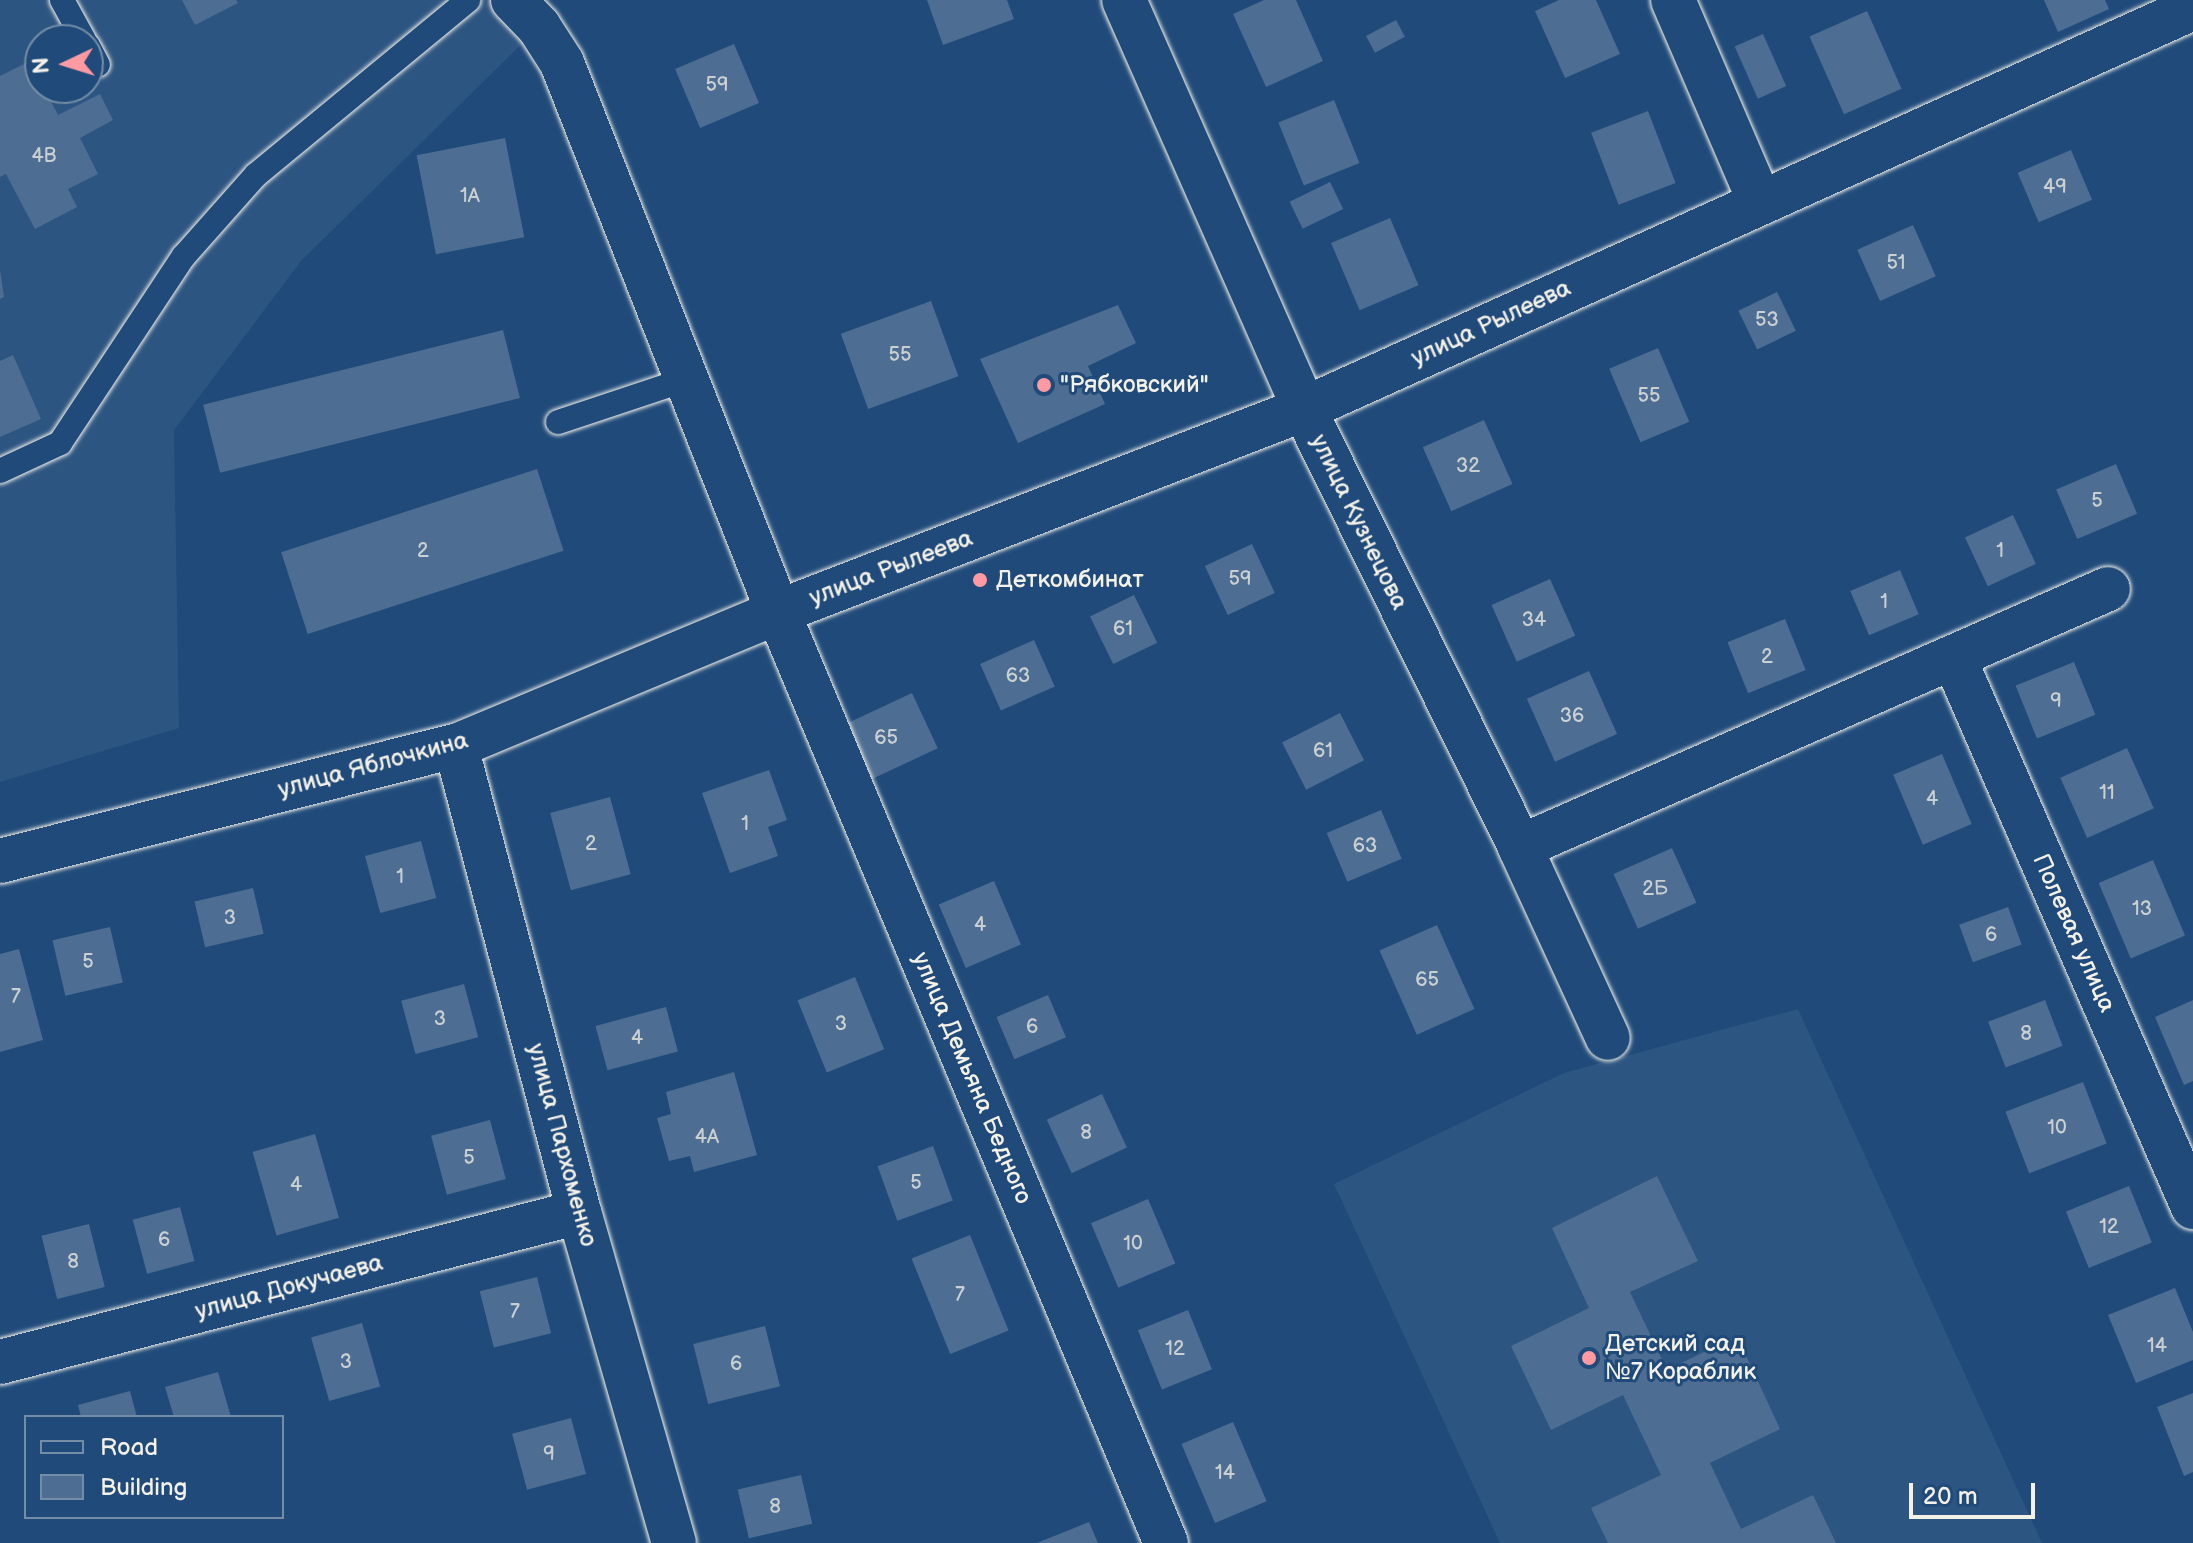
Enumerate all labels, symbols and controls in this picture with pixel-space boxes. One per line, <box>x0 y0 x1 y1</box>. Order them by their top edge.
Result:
north arrow <box>24 24 104 104</box>
text: N <box>28 56 56 75</box>
house number: 59 <box>705 73 729 97</box>
house number: 4В <box>32 144 56 168</box>
house number: 49 <box>2043 175 2067 199</box>
house number: 1А <box>460 184 480 208</box>
house number: 51 <box>1886 251 1906 275</box>
street label: улица Рылеева <box>1407 274 1575 372</box>
house number: 53 <box>1755 308 1779 332</box>
house number: 55 <box>889 343 911 367</box>
place label: "Рябковский" <box>1060 371 1209 399</box>
marker: "Рябковский" <box>1035 376 1053 394</box>
house number: 55 <box>1638 384 1660 408</box>
street label: улица Кузнецова <box>1304 430 1414 614</box>
house number: 32 <box>1456 454 1480 478</box>
house number: 5 <box>2091 489 2103 513</box>
street label: улица Рылеева <box>805 524 977 612</box>
house number: 2 <box>417 539 429 563</box>
house number: 1 <box>1996 539 2004 563</box>
place label: Деткомбинат <box>996 566 1144 594</box>
house number: 59 <box>1228 567 1252 591</box>
marker: Деткомбинат <box>971 571 989 589</box>
house number: 1 <box>1880 590 1888 614</box>
house number: 34 <box>1522 608 1546 632</box>
house number: 61 <box>1113 617 1133 641</box>
house number: 2 <box>1761 645 1773 669</box>
house number: 63 <box>1006 664 1030 688</box>
house number: 9 <box>2050 689 2062 713</box>
house number: 36 <box>1560 704 1584 728</box>
street label: улица Яблочкина <box>275 726 471 804</box>
house number: 65 <box>874 726 898 750</box>
house number: 61 <box>1313 739 1333 763</box>
house number: 11 <box>2099 781 2115 805</box>
house number: 4 <box>1926 787 1938 811</box>
house number: 1 <box>741 812 749 836</box>
house number: 2 <box>585 832 597 856</box>
house number: 63 <box>1353 834 1377 858</box>
street label: Полевая улица <box>2026 849 2122 1017</box>
house number: 1 <box>396 865 404 889</box>
house number: 2Б <box>1642 877 1668 901</box>
house number: 13 <box>2132 897 2152 921</box>
house number: 3 <box>224 906 236 930</box>
house number: 4 <box>974 913 986 937</box>
house number: 6 <box>1985 923 1997 947</box>
street label: улица Демьяна Бедного <box>906 948 1038 1208</box>
house number: 5 <box>82 950 94 974</box>
house number: 65 <box>1415 968 1439 992</box>
house number: 7 <box>11 985 21 1009</box>
house number: 3 <box>434 1007 446 1031</box>
house number: 3 <box>835 1012 847 1036</box>
house number: 6 <box>1026 1015 1038 1039</box>
house number: 8 <box>2020 1022 2032 1046</box>
house number: 4 <box>631 1026 643 1050</box>
street label: улица Пархоменко <box>521 1040 603 1250</box>
house number: 10 <box>2047 1116 2067 1140</box>
house number: 8 <box>1080 1121 1092 1145</box>
house number: 4А <box>695 1125 719 1149</box>
house number: 5 <box>463 1146 475 1170</box>
house number: 5 <box>910 1171 922 1195</box>
house number: 4 <box>290 1173 302 1197</box>
house number: 12 <box>2099 1215 2119 1239</box>
house number: 6 <box>158 1228 170 1252</box>
house number: 10 <box>1123 1232 1143 1256</box>
street label: улица Докучаева <box>192 1248 386 1326</box>
house number: 8 <box>67 1250 79 1274</box>
house number: 7 <box>955 1283 965 1307</box>
house number: 7 <box>510 1300 520 1324</box>
place label: Детский сад №7 Кораблик <box>1605 1330 1758 1386</box>
house number: 14 <box>2147 1334 2167 1358</box>
house number: 12 <box>1165 1337 1185 1361</box>
marker: Детский сад №7 Кораблик <box>1580 1349 1598 1367</box>
house number: 3 <box>340 1350 352 1374</box>
house number: 6 <box>730 1352 742 1376</box>
legend <box>24 1415 284 1519</box>
text: Road <box>100 1433 158 1462</box>
house number: 9 <box>543 1442 555 1466</box>
house number: 14 <box>1215 1461 1235 1485</box>
scale bar <box>1913 1467 2039 1517</box>
text: Building <box>100 1473 187 1502</box>
text: 20 m <box>1923 1482 1978 1511</box>
house number: 8 <box>769 1495 781 1519</box>

